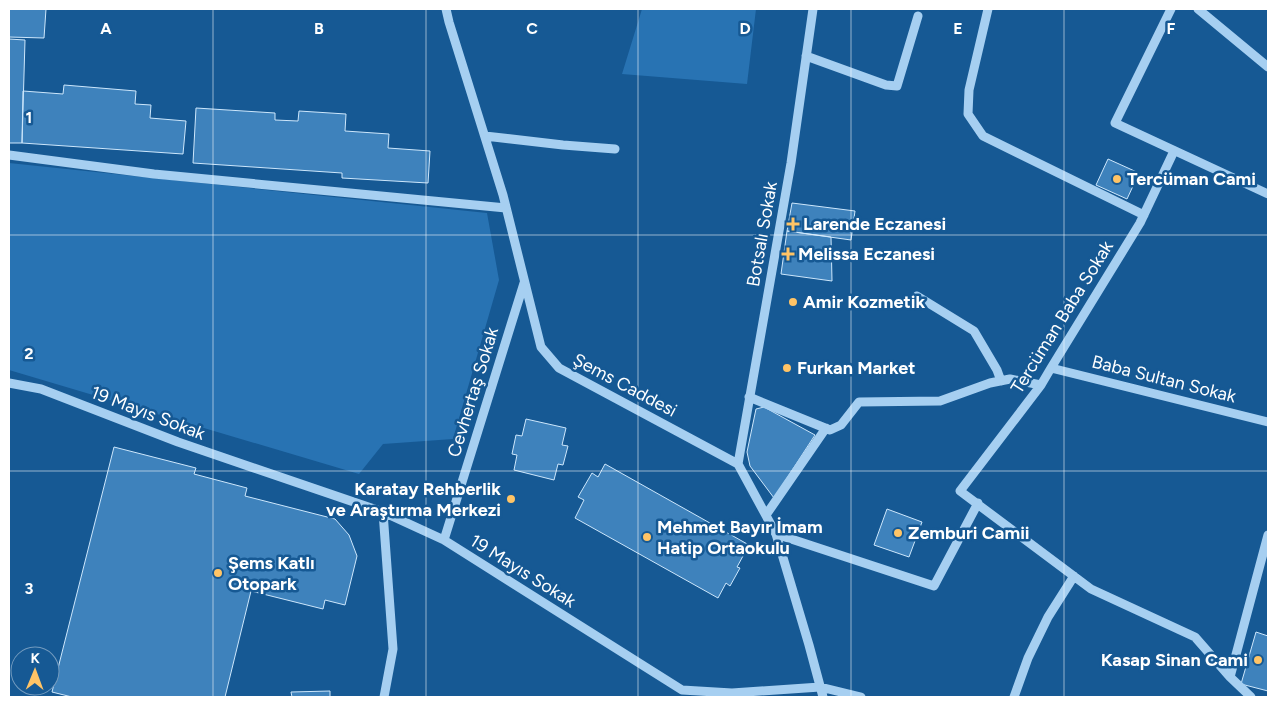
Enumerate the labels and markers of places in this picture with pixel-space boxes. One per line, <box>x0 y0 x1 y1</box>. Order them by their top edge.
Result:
place label: Tercüman Cami <box>1127 168 1256 190</box>
marker: Tercüman Cami <box>1111 173 1123 185</box>
place label: Larende Eczanesi <box>803 213 946 235</box>
marker: Larende Eczanesi <box>787 218 799 230</box>
place label: Melissa Eczanesi <box>798 243 935 265</box>
marker: Melissa Eczanesi <box>782 248 794 260</box>
place label: Amir Kozmetik <box>803 291 925 313</box>
marker: Amir Kozmetik <box>787 296 799 308</box>
place label: Furkan Market <box>797 357 915 379</box>
marker: Furkan Market <box>781 362 793 374</box>
place label: Karatay Rehberlik ve Araştırma Merkezi <box>326 478 501 521</box>
marker: Karatay Rehberlik ve Araştırma Merkezi <box>505 493 517 505</box>
place label: Mehmet Bayır İmam Hatip Ortaokulu <box>657 516 823 559</box>
place label: Zemburi Camii <box>908 522 1030 544</box>
marker: Zemburi Camii <box>892 527 904 539</box>
marker: Mehmet Bayır İmam Hatip Ortaokulu <box>641 531 653 543</box>
place label: Şems Katlı Otopark <box>228 552 315 595</box>
marker: Şems Katlı Otopark <box>212 567 224 579</box>
place label: Kasap Sinan Cami <box>1101 649 1248 671</box>
marker: Kasap Sinan Cami <box>1252 654 1264 666</box>

